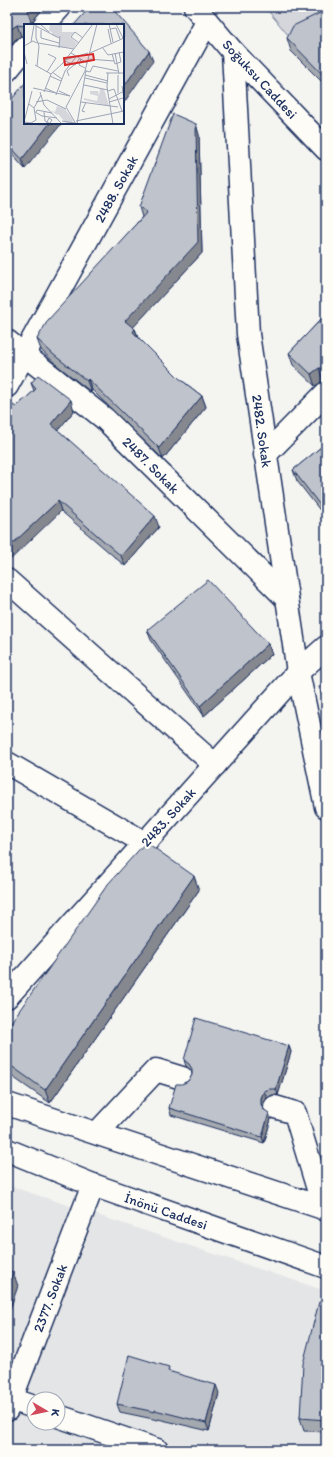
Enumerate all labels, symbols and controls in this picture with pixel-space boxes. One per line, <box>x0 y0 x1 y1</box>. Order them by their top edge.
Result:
inset map <box>24 24 124 124</box>
street label: Soğuksu Caddesi <box>219 36 301 123</box>
street label: 2488. Sokak <box>91 153 142 226</box>
street label: 2482. Sokak <box>248 393 275 469</box>
street label: 2487. Sokak <box>119 433 183 497</box>
street label: 2483. Sokak <box>137 784 199 851</box>
street label: İnönü Caddesi <box>122 1189 210 1234</box>
street label: 2377. Sokak <box>30 1262 71 1335</box>
north arrow <box>26 1391 66 1431</box>
text: K <box>48 1408 62 1418</box>

